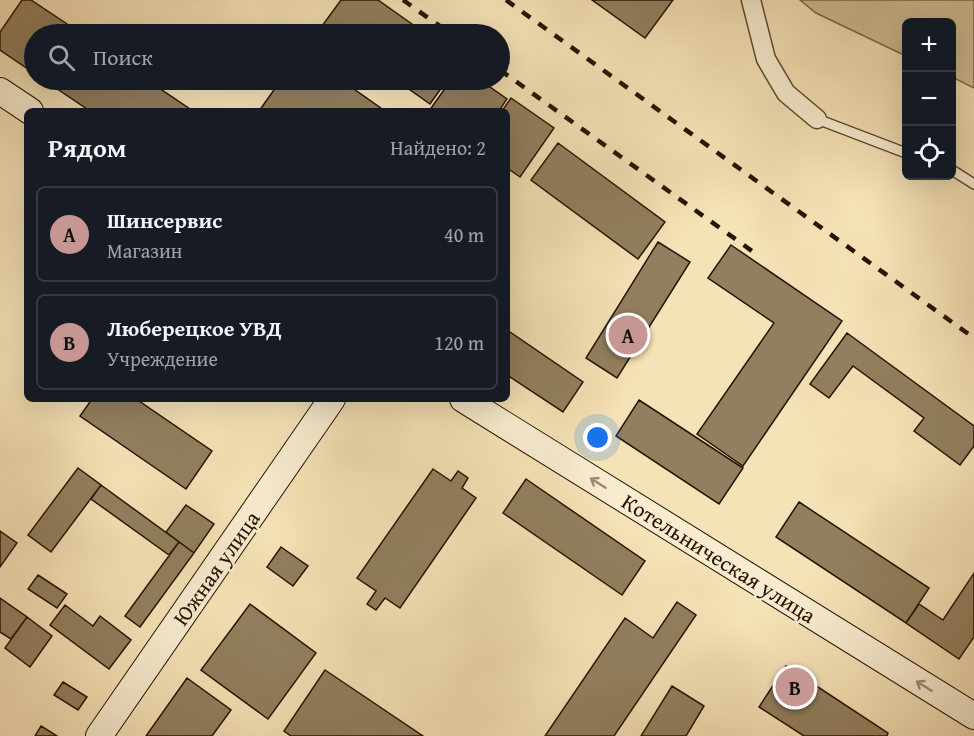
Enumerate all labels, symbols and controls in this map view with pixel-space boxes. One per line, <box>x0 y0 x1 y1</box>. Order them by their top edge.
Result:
map controls <box>902 18 956 180</box>
button: + <box>902 18 956 72</box>
search box <box>24 24 510 90</box>
icon: search <box>45 41 78 74</box>
text: Поиск <box>93 41 153 73</box>
button: − <box>902 72 956 126</box>
button: locate <box>902 126 956 180</box>
text: Рядом <box>48 128 126 167</box>
text: Найдено: 2 <box>390 133 486 162</box>
text: Шинсервис <box>107 204 222 236</box>
text: A <box>63 220 76 249</box>
text: 40 m <box>444 220 484 249</box>
text: Магазин <box>107 236 182 265</box>
text: Люберецкое УВД <box>107 312 282 344</box>
pin: A <box>608 312 648 358</box>
text: B <box>63 328 76 357</box>
text: 120 m <box>434 328 484 357</box>
text: Учреждение <box>107 344 218 373</box>
your location <box>583 423 612 452</box>
one-way arrow <box>590 476 607 488</box>
street label: Котельническая улица <box>616 485 823 631</box>
street label: Южная улица <box>165 504 268 632</box>
pin: B <box>776 664 814 710</box>
one-way arrow <box>916 679 933 691</box>

